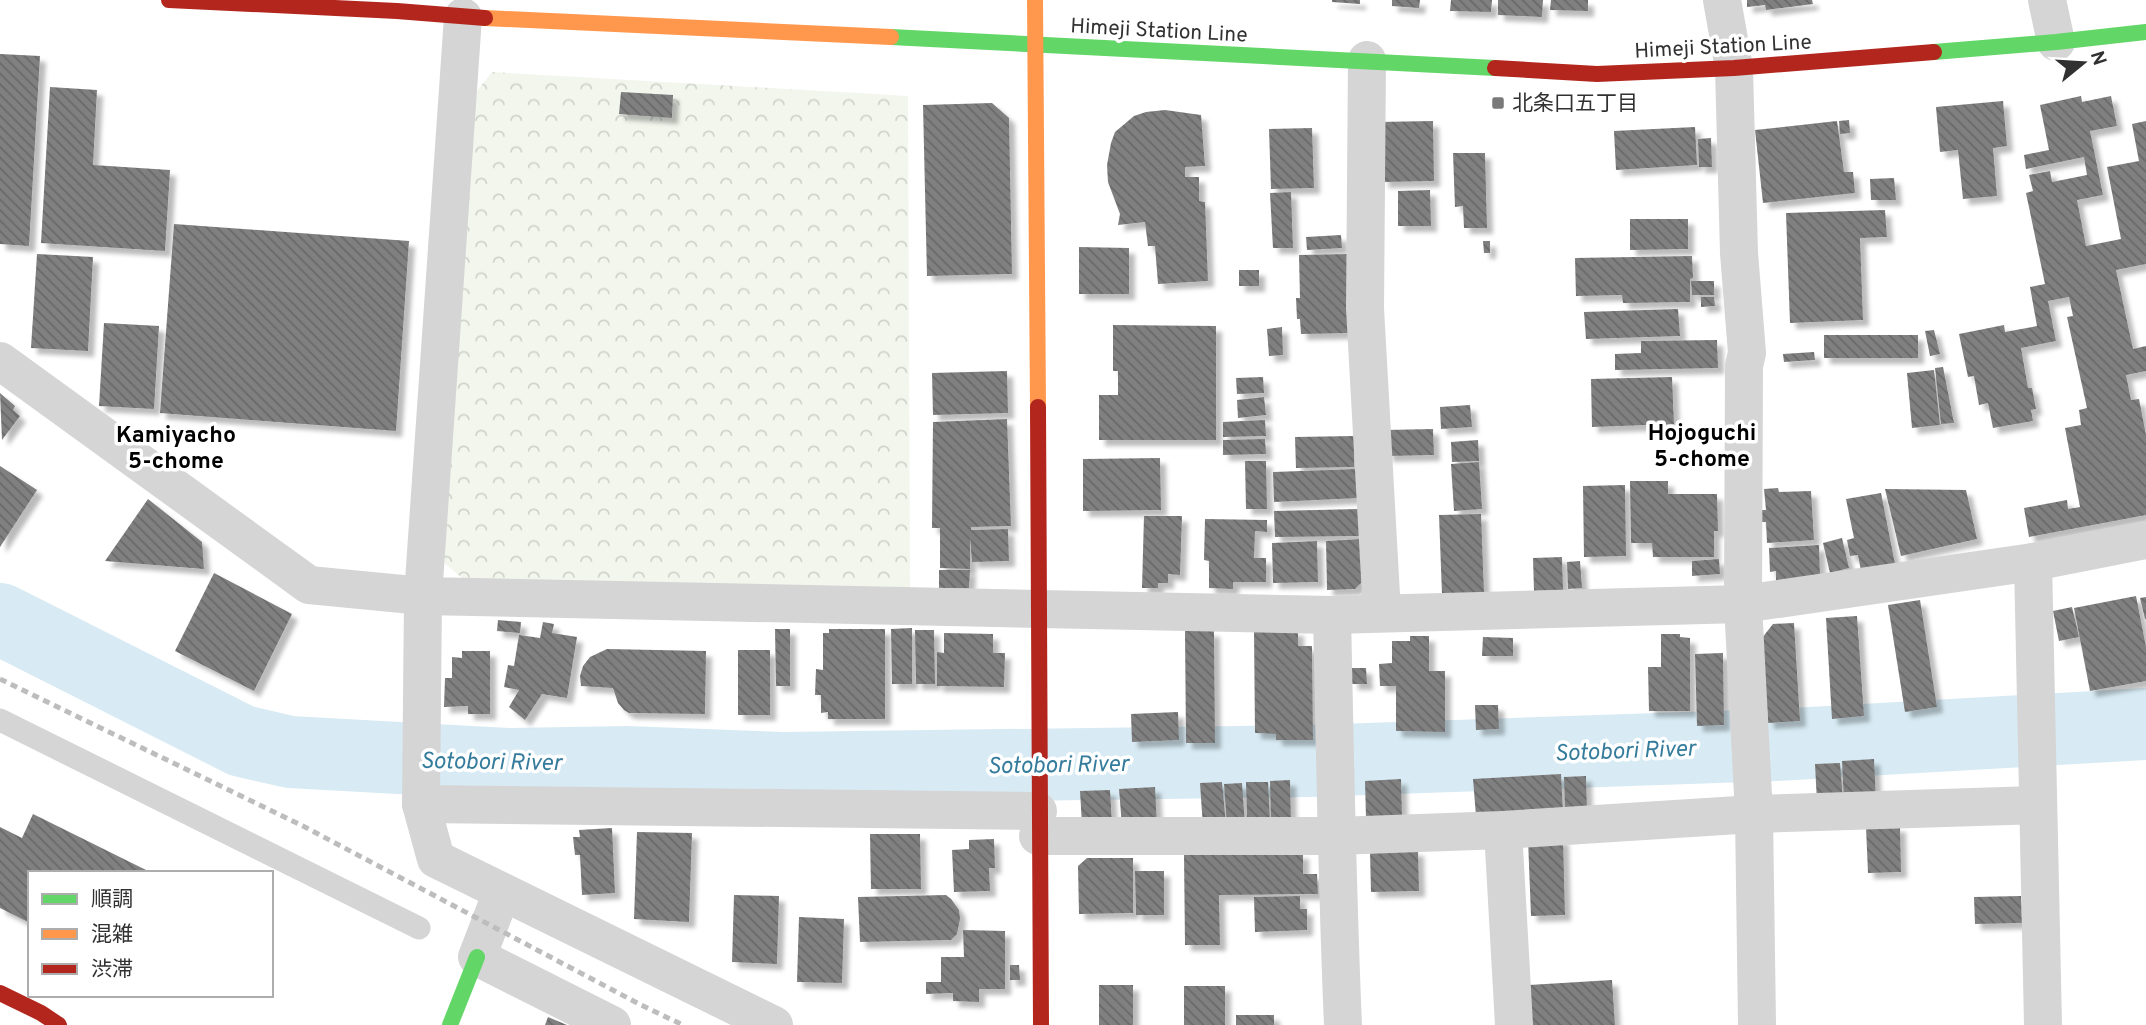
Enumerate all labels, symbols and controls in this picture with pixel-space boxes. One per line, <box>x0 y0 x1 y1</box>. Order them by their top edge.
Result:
street label: Himeji Station Line <box>1070 13 1248 50</box>
north arrow <box>2048 28 2118 98</box>
street label: Himeji Station Line <box>1634 29 1812 66</box>
text: N <box>2084 48 2111 69</box>
place label: 北条口五丁目 <box>1512 91 1638 118</box>
marker: 北条口五丁目 <box>1490 95 1506 111</box>
district label: Hojoguchi 5-chome <box>1648 420 1756 475</box>
district label: Kamiyacho 5-chome <box>116 422 236 477</box>
water label: Sotobori River <box>1554 735 1698 769</box>
water label: Sotobori River <box>420 748 564 779</box>
water label: Sotobori River <box>987 751 1131 782</box>
legend <box>28 871 273 997</box>
text: 順調 <box>91 887 133 914</box>
text: 混雑 <box>91 922 133 949</box>
text: 渋滞 <box>91 957 133 984</box>

